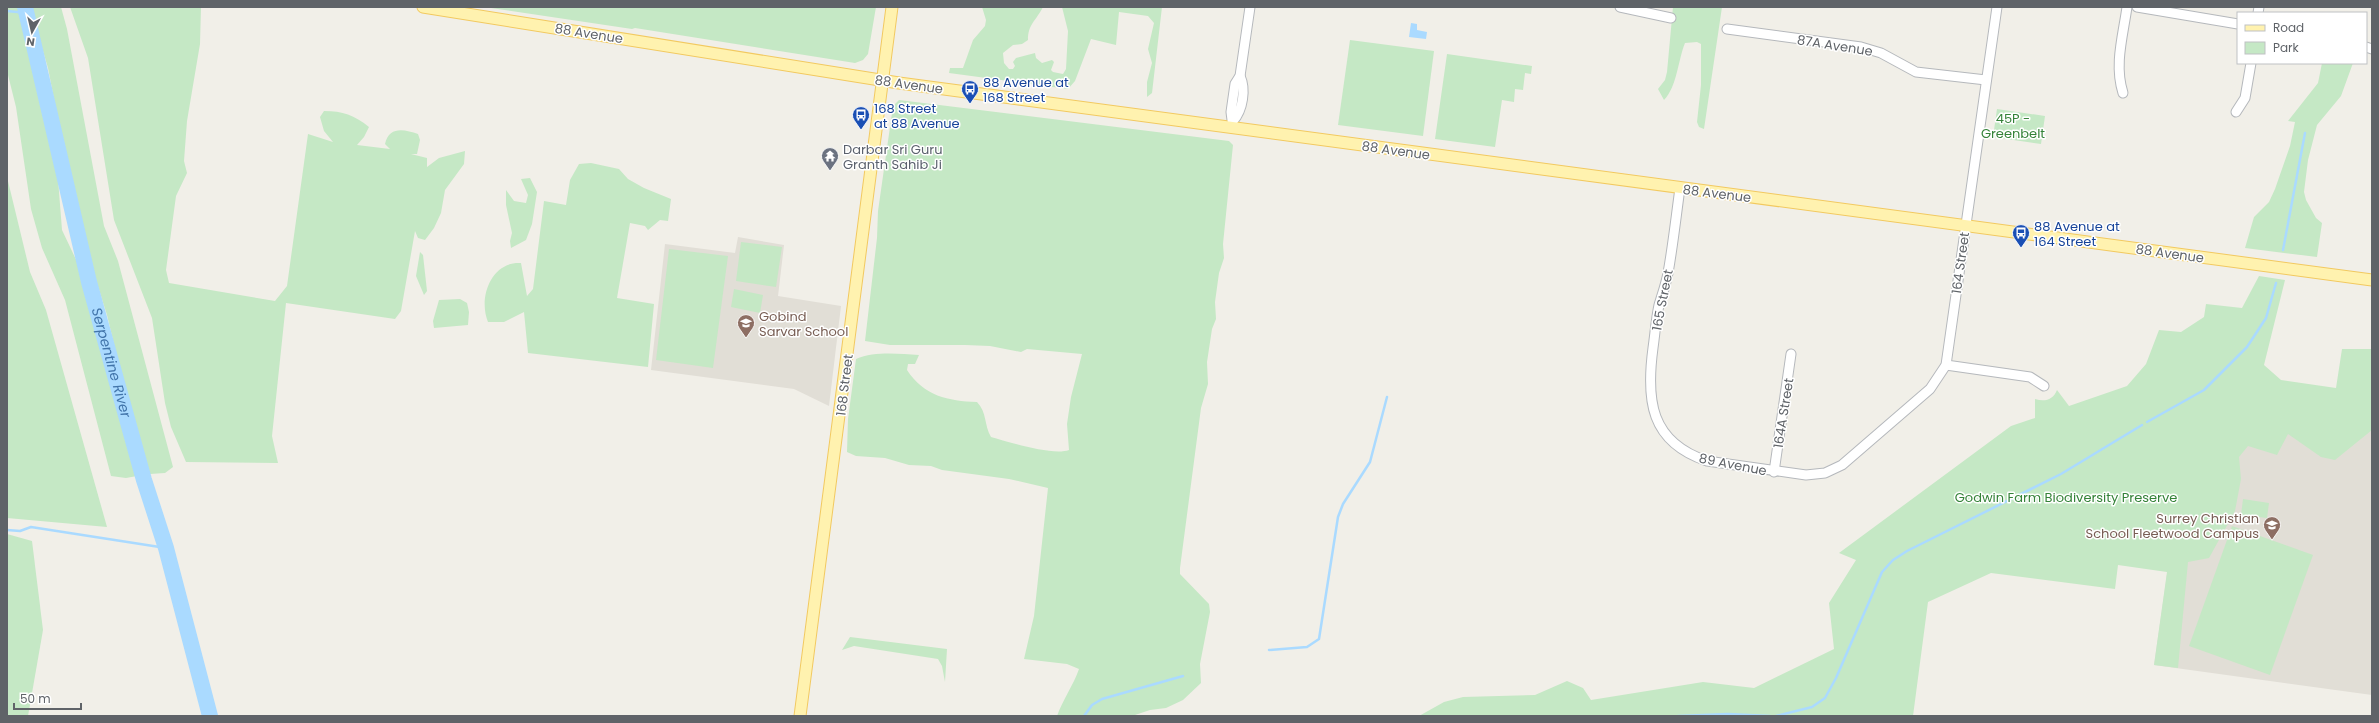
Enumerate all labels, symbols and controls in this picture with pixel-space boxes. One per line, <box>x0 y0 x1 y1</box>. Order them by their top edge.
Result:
north arrow <box>12 12 52 52</box>
legend <box>2237 12 2367 64</box>
street label: 88 Avenue <box>554 19 624 48</box>
text: Road <box>2273 19 2304 36</box>
street label: 87A Avenue <box>1796 30 1874 61</box>
text: N <box>25 33 36 50</box>
text: Park <box>2273 39 2300 56</box>
street label: 88 Avenue <box>874 70 944 99</box>
place label: 88 Avenue at 168 Street <box>983 73 1069 107</box>
bus stop icon: 88 Avenue at 168 Street <box>960 79 980 104</box>
place label: 168 Street at 88 Avenue <box>874 99 960 133</box>
bus stop icon: 168 Street at 88 Avenue <box>851 105 871 130</box>
park label: 45P - Greenbelt <box>1981 109 2045 143</box>
street label: 88 Avenue <box>1361 136 1431 165</box>
place label: Darbar Sri Guru Granth Sahib Ji <box>843 140 942 174</box>
temple icon: Darbar Sri Guru Granth Sahib Ji <box>820 146 840 171</box>
street label: 88 Avenue <box>1682 180 1752 207</box>
place label: 88 Avenue at 164 Street <box>2034 217 2120 251</box>
bus stop icon: 88 Avenue at 164 Street <box>2011 223 2031 248</box>
street label: 164 Street <box>1947 231 1974 295</box>
street label: 88 Avenue <box>2135 239 2205 268</box>
street label: 165 Street <box>1647 268 1678 332</box>
water label: Serpentine River <box>87 305 136 421</box>
place label: Gobind Sarvar School <box>759 307 848 341</box>
school or university icon: Gobind Sarvar School <box>736 313 756 338</box>
street label: 168 Street <box>831 353 858 417</box>
street label: 164A Street <box>1769 376 1798 450</box>
street label: 89 Avenue <box>1697 449 1768 480</box>
park label: Godwin Farm Biodiversity Preserve <box>1955 488 2177 507</box>
place label: Surrey Christian School Fleetwood Campus <box>2086 509 2259 543</box>
school or university icon: Surrey Christian School Fleetwood Campus <box>2262 515 2282 540</box>
scale bar <box>14 685 81 711</box>
text: 50 m <box>20 690 51 707</box>

